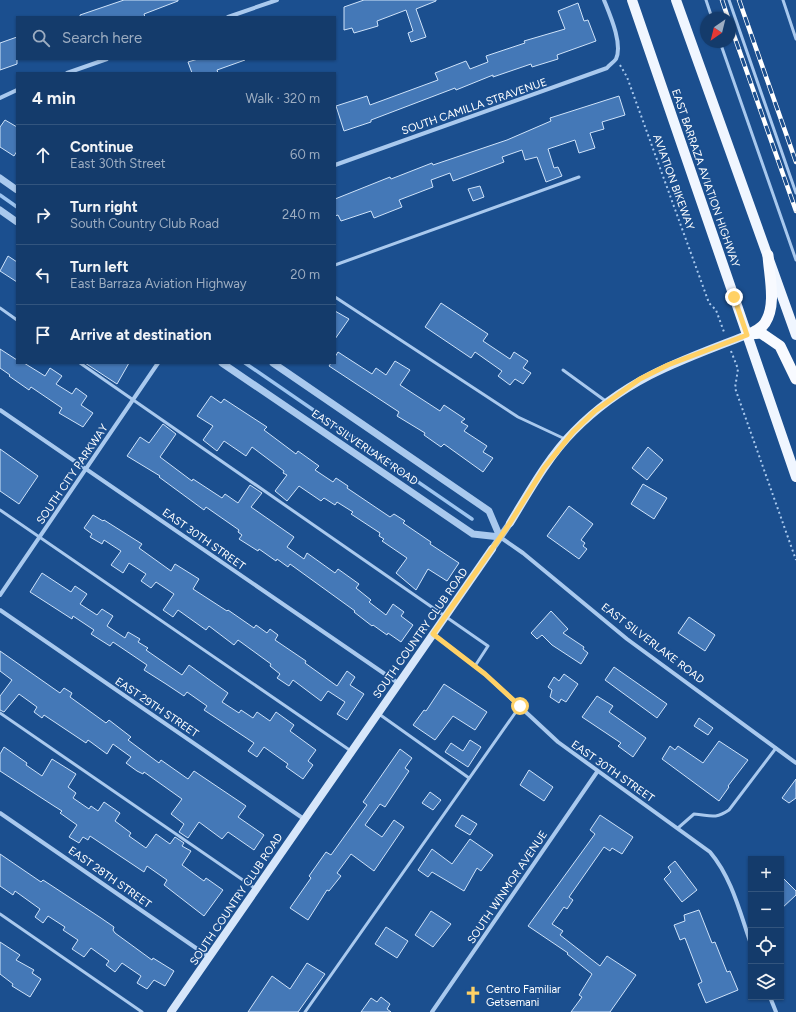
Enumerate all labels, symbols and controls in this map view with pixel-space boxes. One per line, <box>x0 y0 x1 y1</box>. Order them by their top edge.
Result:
north arrow <box>700 12 736 48</box>
search box <box>16 16 336 60</box>
icon: search <box>30 27 52 49</box>
text: Search here <box>62 29 142 47</box>
street label: SOUTH CAMILLA STRAVENUE <box>400 75 549 138</box>
street label: EAST BARRAZA AVIATION HIGHWAY <box>669 87 742 269</box>
text: 4 min <box>32 88 76 108</box>
text: Walk · 320 m <box>246 91 320 106</box>
street label: AVIATION BIKEWAY <box>650 133 697 232</box>
text: Continue <box>70 138 133 156</box>
icon: ahead <box>32 144 54 166</box>
text: 60 m <box>290 147 320 162</box>
text: East 30th Street <box>70 156 166 171</box>
text: Turn right <box>70 198 138 216</box>
icon: right <box>32 204 54 226</box>
text: 240 m <box>282 207 320 222</box>
text: South Country Club Road <box>70 216 219 231</box>
text: Turn left <box>70 258 128 276</box>
icon: left <box>32 264 54 286</box>
text: 20 m <box>290 267 320 282</box>
text: East Barraza Aviation Highway <box>70 276 247 291</box>
route end <box>725 288 743 306</box>
icon: arrive <box>32 324 54 346</box>
text: Arrive at destination <box>70 326 211 344</box>
street label: EAST SILVERLAKE ROAD <box>309 407 421 488</box>
street label: SOUTH CITY PARKWAY <box>34 421 111 527</box>
street label: EAST 30TH STREET <box>160 506 248 573</box>
street label: SOUTH COUNTRY CLUB ROAD <box>370 565 471 701</box>
street label: EAST SILVERLAKE ROAD <box>599 600 707 687</box>
street label: EAST 29TH STREET <box>113 675 201 740</box>
route start <box>511 697 529 715</box>
street label: EAST 30TH STREET <box>569 738 657 805</box>
street label: SOUTH WINMOR AVENUE <box>465 828 550 946</box>
street label: SOUTH COUNTRY CLUB ROAD <box>187 830 286 968</box>
street label: EAST 28TH STREET <box>66 844 154 911</box>
map controls <box>748 856 784 1000</box>
button: + <box>748 856 784 892</box>
button: − <box>748 892 784 928</box>
button: locate <box>748 928 784 964</box>
button: layers <box>748 964 784 1000</box>
place label: Centro Familiar Getsemani <box>486 983 561 1009</box>
church icon: Centro Familiar Getsemani <box>463 985 483 1005</box>

